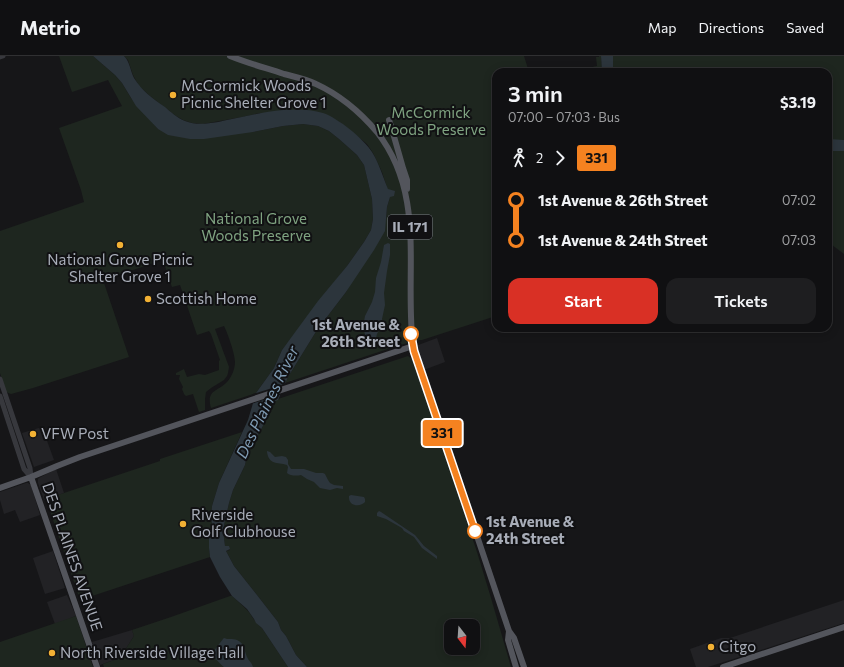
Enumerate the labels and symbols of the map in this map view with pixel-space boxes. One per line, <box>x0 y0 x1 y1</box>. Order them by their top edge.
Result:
place label: McCormick Woods Picnic Shelter Grove 1 <box>181 76 326 111</box>
marker: McCormick Woods Picnic Shelter Grove 1 <box>168 90 178 100</box>
park label: McCormick Woods Preserve <box>376 103 486 138</box>
park label: National Grove Woods Preserve <box>201 209 311 244</box>
road number: IL 171 <box>388 215 432 239</box>
marker: National Grove Picnic Shelter Grove 1 <box>115 240 125 250</box>
place label: National Grove Picnic Shelter Grove 1 <box>47 250 193 285</box>
place label: Scottish Home <box>156 289 257 307</box>
marker: Scottish Home <box>143 294 153 304</box>
place label: 1st Avenue & 26th Street <box>312 315 401 350</box>
marker: 1st Avenue & 26th Street <box>403 326 419 342</box>
water label: Des Plaines River <box>231 342 302 461</box>
line badge: 331 <box>419 420 465 446</box>
place label: VFW Post <box>41 424 109 442</box>
marker: VFW Post <box>28 429 38 439</box>
street label: DES PLAINES AVENUE <box>39 480 107 633</box>
place label: Riverside Golf Clubhouse <box>191 505 296 540</box>
place label: 1st Avenue & 24th Street <box>486 512 575 547</box>
marker: Riverside Golf Clubhouse <box>178 519 188 529</box>
marker: 1st Avenue & 24th Street <box>467 523 483 539</box>
north arrow <box>444 619 480 655</box>
place label: Citgo <box>719 637 756 655</box>
marker: Citgo <box>706 642 716 652</box>
place label: North Riverside Village Hall <box>60 643 244 661</box>
marker: North Riverside Village Hall <box>47 648 57 658</box>

